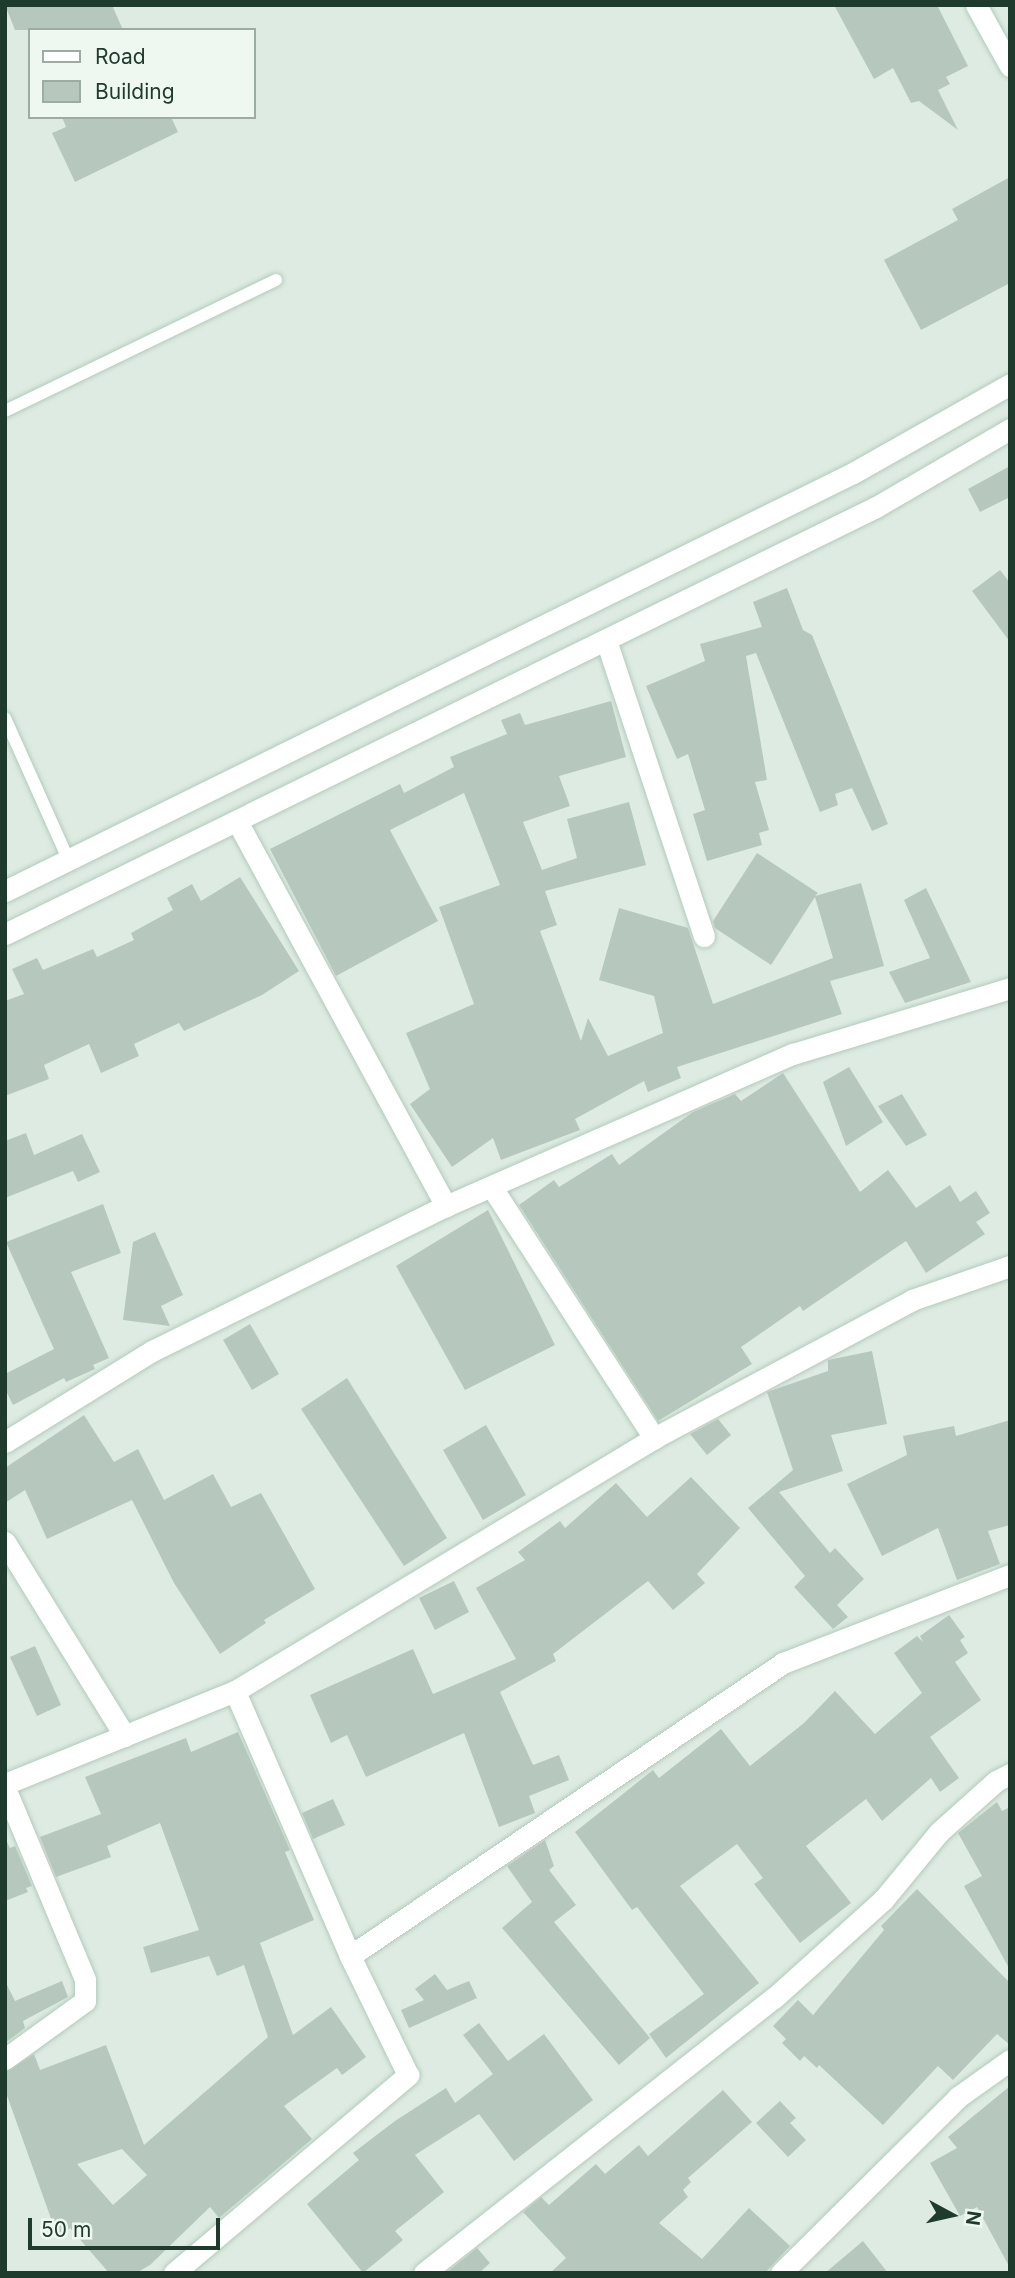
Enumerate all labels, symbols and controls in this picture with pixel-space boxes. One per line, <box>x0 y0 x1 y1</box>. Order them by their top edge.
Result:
legend <box>28 28 256 119</box>
text: Road <box>95 44 146 69</box>
text: Building <box>95 79 175 104</box>
north arrow <box>917 2180 987 2250</box>
scale bar <box>32 2204 224 2248</box>
text: N <box>961 2209 986 2227</box>
text: 50 m <box>41 2217 91 2242</box>

